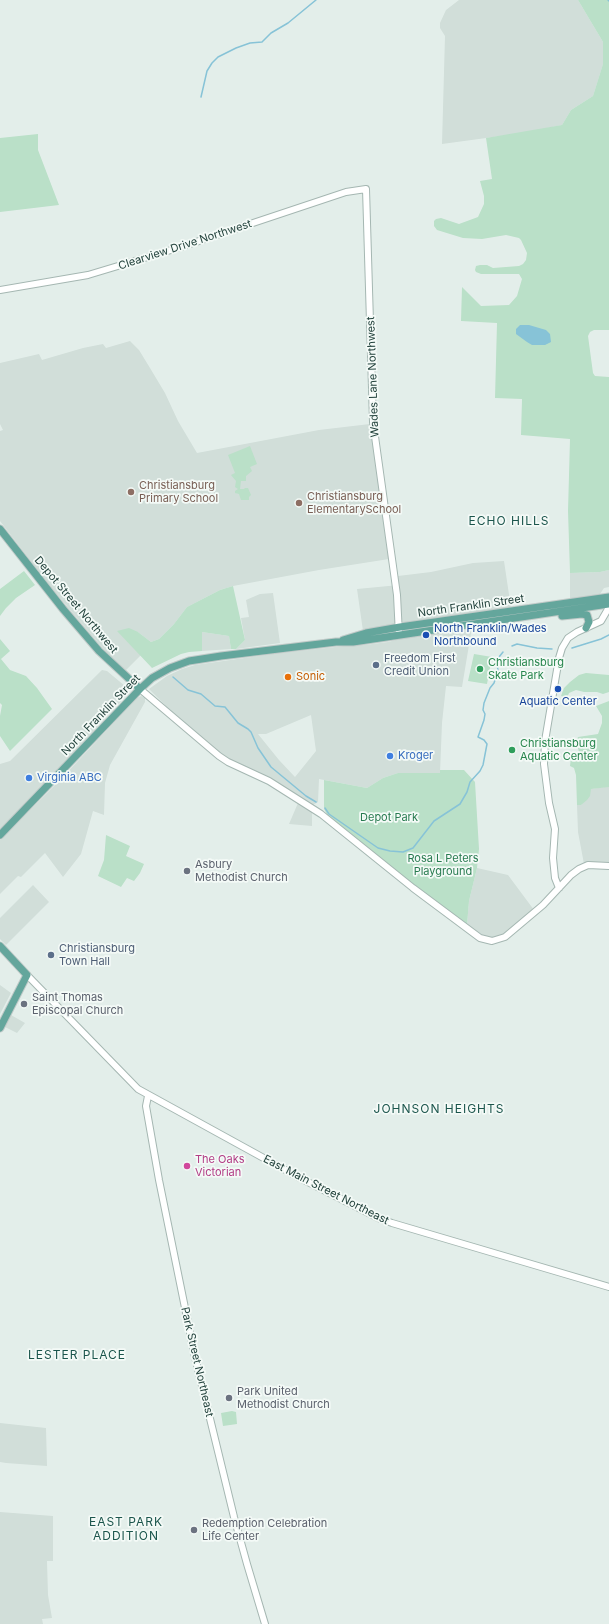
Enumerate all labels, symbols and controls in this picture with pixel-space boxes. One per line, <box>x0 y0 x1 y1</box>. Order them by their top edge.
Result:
street label: Clearview Drive Northwest <box>117 217 253 273</box>
street label: Wades Lane Northwest <box>364 316 382 438</box>
place label: Christiansburg Primary School <box>139 479 218 505</box>
marker: Christiansburg Primary School <box>126 487 136 497</box>
place label: Christiansburg ElementarySchool <box>307 490 401 516</box>
marker: Christiansburg ElementarySchool <box>294 498 304 508</box>
district label: ECHO HILLS <box>469 514 549 528</box>
street label: Depot Street Northwest <box>32 554 120 656</box>
street label: North Franklin Street <box>417 592 525 620</box>
place label: North Franklin/Wades Northbound <box>434 622 547 648</box>
marker: North Franklin/Wades Northbound <box>421 630 431 640</box>
place label: Freedom First Credit Union <box>384 652 456 678</box>
place label: Christiansburg Skate Park <box>488 656 564 682</box>
marker: Freedom First Credit Union <box>371 660 381 670</box>
marker: Christiansburg Skate Park <box>475 664 485 674</box>
place label: Sonic <box>296 670 325 684</box>
street label: North Franklin Street <box>59 672 143 758</box>
marker: Sonic <box>283 672 293 682</box>
marker: Aquatic Center <box>553 684 563 694</box>
place label: Aquatic Center <box>519 695 597 709</box>
place label: Christiansburg Aquatic Center <box>520 737 598 763</box>
marker: Christiansburg Aquatic Center <box>507 745 517 755</box>
place label: Kroger <box>398 749 433 763</box>
marker: Kroger <box>385 751 395 761</box>
place label: Virginia ABC <box>37 771 102 785</box>
marker: Virginia ABC <box>24 773 34 783</box>
park label: Depot Park <box>360 811 418 825</box>
park label: Rosa L Peters Playground <box>407 852 479 878</box>
place label: Asbury Methodist Church <box>195 858 288 884</box>
marker: Asbury Methodist Church <box>182 866 192 876</box>
place label: Christiansburg Town Hall <box>59 942 135 968</box>
marker: Christiansburg Town Hall <box>46 950 56 960</box>
place label: Saint Thomas Episcopal Church <box>32 991 123 1017</box>
marker: Saint Thomas Episcopal Church <box>19 999 29 1009</box>
district label: JOHNSON HEIGHTS <box>374 1102 504 1116</box>
place label: The Oaks Victorian <box>195 1153 245 1179</box>
street label: East Main Street Northeast <box>261 1153 391 1227</box>
marker: The Oaks Victorian <box>182 1161 192 1171</box>
street label: Park Street Northeast <box>178 1306 216 1418</box>
district label: LESTER PLACE <box>28 1348 126 1362</box>
place label: Park United Methodist Church <box>237 1385 330 1411</box>
marker: Park United Methodist Church <box>224 1393 234 1403</box>
district label: EAST PARK ADDITION <box>89 1515 163 1543</box>
place label: Redemption Celebration Life Center <box>202 1517 327 1543</box>
marker: Redemption Celebration Life Center <box>189 1525 199 1535</box>

